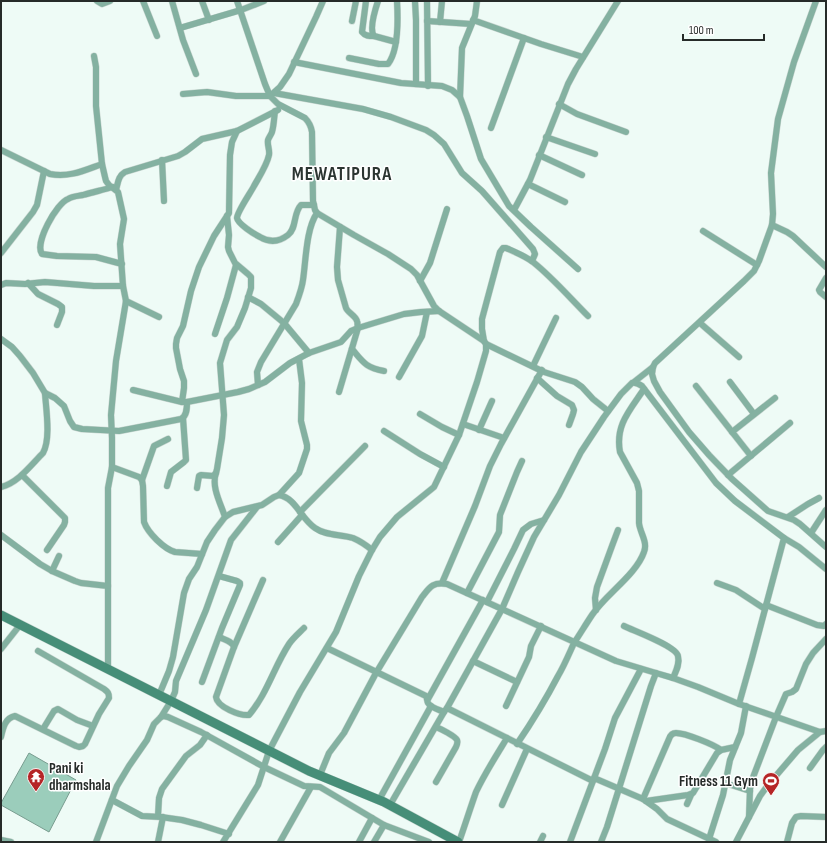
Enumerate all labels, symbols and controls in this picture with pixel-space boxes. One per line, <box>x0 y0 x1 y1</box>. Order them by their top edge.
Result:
scale bar <box>683 16 764 42</box>
text: 100 m <box>689 23 714 38</box>
district label: MEWATIPURA <box>292 163 392 186</box>
place label: Pani ki dharmshala <box>49 759 111 795</box>
temple icon: Pani ki dharmshala <box>26 767 46 792</box>
sports icon: Fitness 11 Gym <box>761 771 781 796</box>
place label: Fitness 11 Gym <box>679 772 758 791</box>

